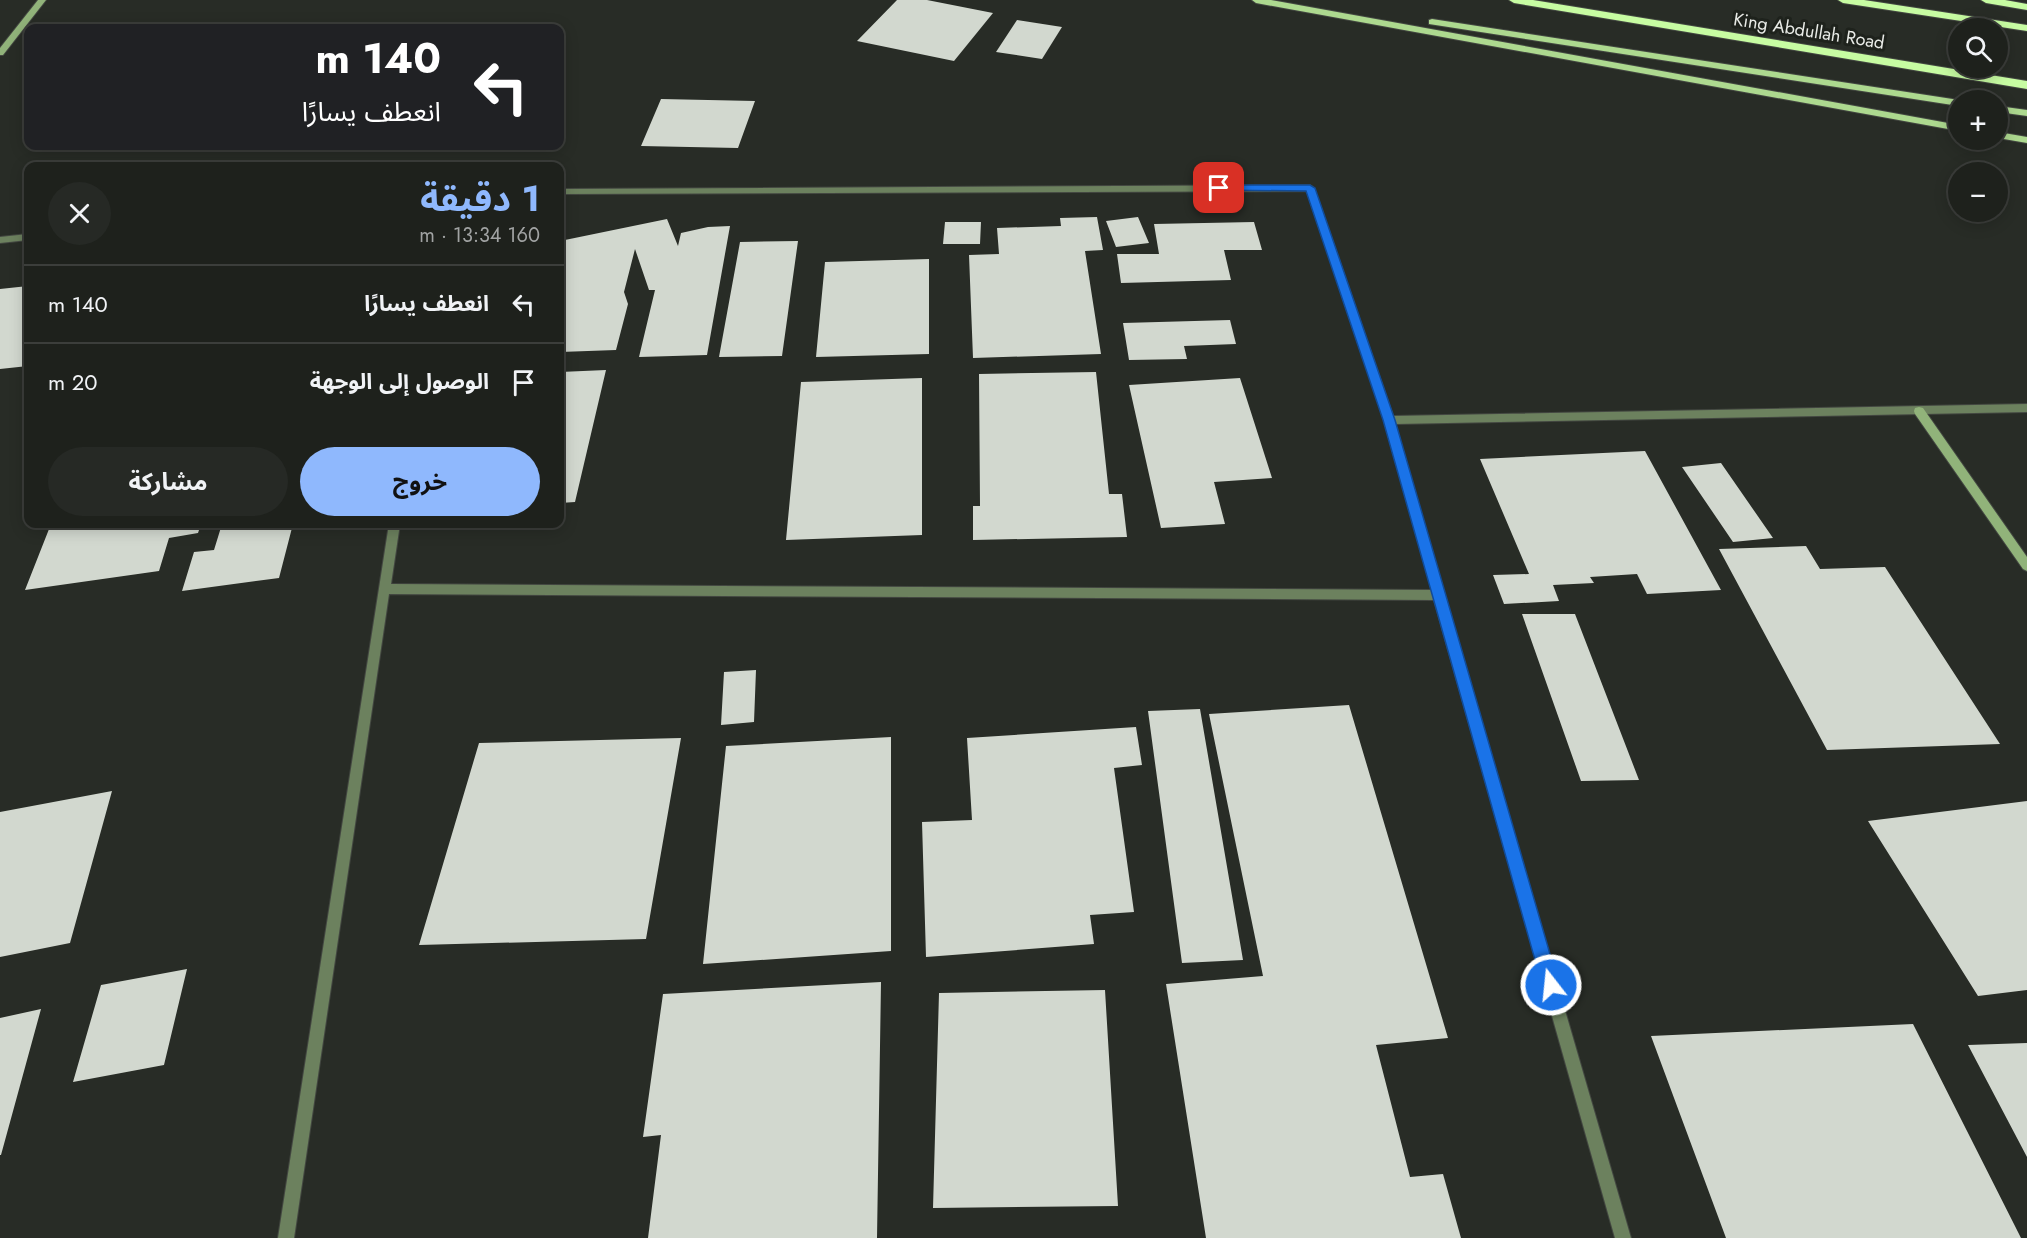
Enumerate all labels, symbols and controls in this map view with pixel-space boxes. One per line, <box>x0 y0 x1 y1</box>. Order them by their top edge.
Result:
street label: King Abdullah Road <box>1732 6 1886 56</box>
map controls <box>1948 18 2008 222</box>
button: search <box>1948 18 2008 78</box>
text: 140 m <box>315 28 441 89</box>
icon: left <box>462 48 540 126</box>
button: + <box>1948 90 2008 150</box>
text: انعطف يسارًا <box>302 92 441 131</box>
pin <box>1193 162 1244 213</box>
button: − <box>1948 162 2008 222</box>
icon: arrive <box>1202 171 1235 204</box>
text: 1 دقيقة <box>420 172 540 224</box>
button: close <box>48 182 111 245</box>
text: 160 m · 13:34 <box>419 221 540 250</box>
text: انعطف يسارًا <box>364 287 489 319</box>
text: 140 m <box>48 288 108 320</box>
icon: left <box>507 288 540 321</box>
text: الوصول إلى الوجهة <box>310 365 489 397</box>
text: 20 m <box>48 366 98 398</box>
icon: arrive <box>507 366 540 399</box>
button: مشاركة <box>48 447 288 516</box>
button: خروج <box>300 447 540 516</box>
position arrow <box>1519 953 1583 1017</box>

